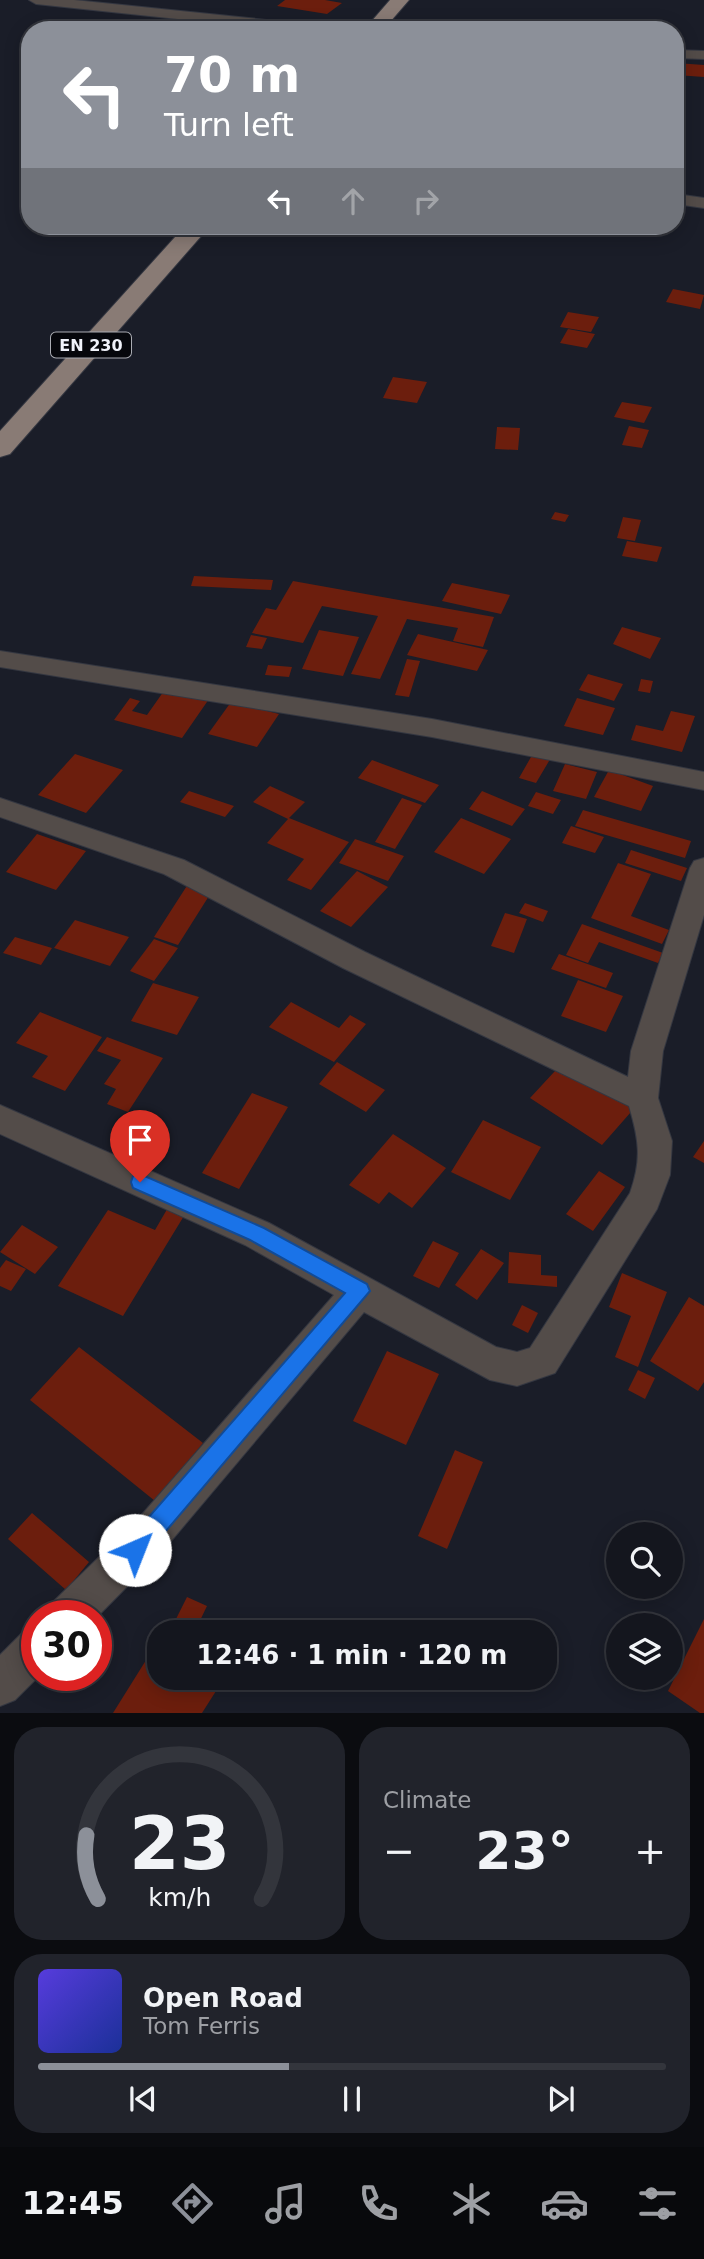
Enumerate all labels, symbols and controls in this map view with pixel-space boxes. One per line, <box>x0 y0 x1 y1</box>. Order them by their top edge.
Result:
text: 70 m <box>164 47 300 104</box>
icon: left <box>49 49 140 140</box>
text: Turn left <box>164 106 294 144</box>
icon: left <box>261 182 299 220</box>
icon: ahead <box>334 182 372 220</box>
icon: right <box>407 182 445 220</box>
road number: EN 230 <box>51 332 131 358</box>
pin <box>110 1110 170 1182</box>
icon: arrive <box>121 1121 159 1159</box>
position arrow <box>98 1513 172 1587</box>
map controls <box>606 1522 683 1690</box>
button: search <box>606 1522 683 1599</box>
speed limit sign: 30 <box>21 1600 112 1691</box>
button: layers <box>606 1613 683 1690</box>
text: 12:46 · 1 min · 120 m <box>197 1640 507 1670</box>
text: Climate <box>383 1787 472 1813</box>
text: 23 <box>129 1802 230 1887</box>
text: 23° <box>475 1821 574 1881</box>
text: − <box>383 1829 415 1873</box>
text: + <box>634 1829 666 1873</box>
text: km/h <box>148 1883 211 1912</box>
text: Open Road <box>143 1983 303 2013</box>
text: Tom Ferris <box>143 2013 260 2039</box>
icon: previous <box>124 2080 162 2118</box>
icon: pause <box>333 2080 371 2118</box>
icon: next <box>542 2080 580 2118</box>
icon: directions <box>168 2179 217 2228</box>
icon: music <box>261 2179 310 2228</box>
icon: phone <box>354 2179 403 2228</box>
icon: climate <box>447 2179 496 2228</box>
icon: car <box>540 2179 589 2228</box>
icon: filters <box>633 2179 682 2228</box>
text: 12:45 <box>22 2184 124 2222</box>

